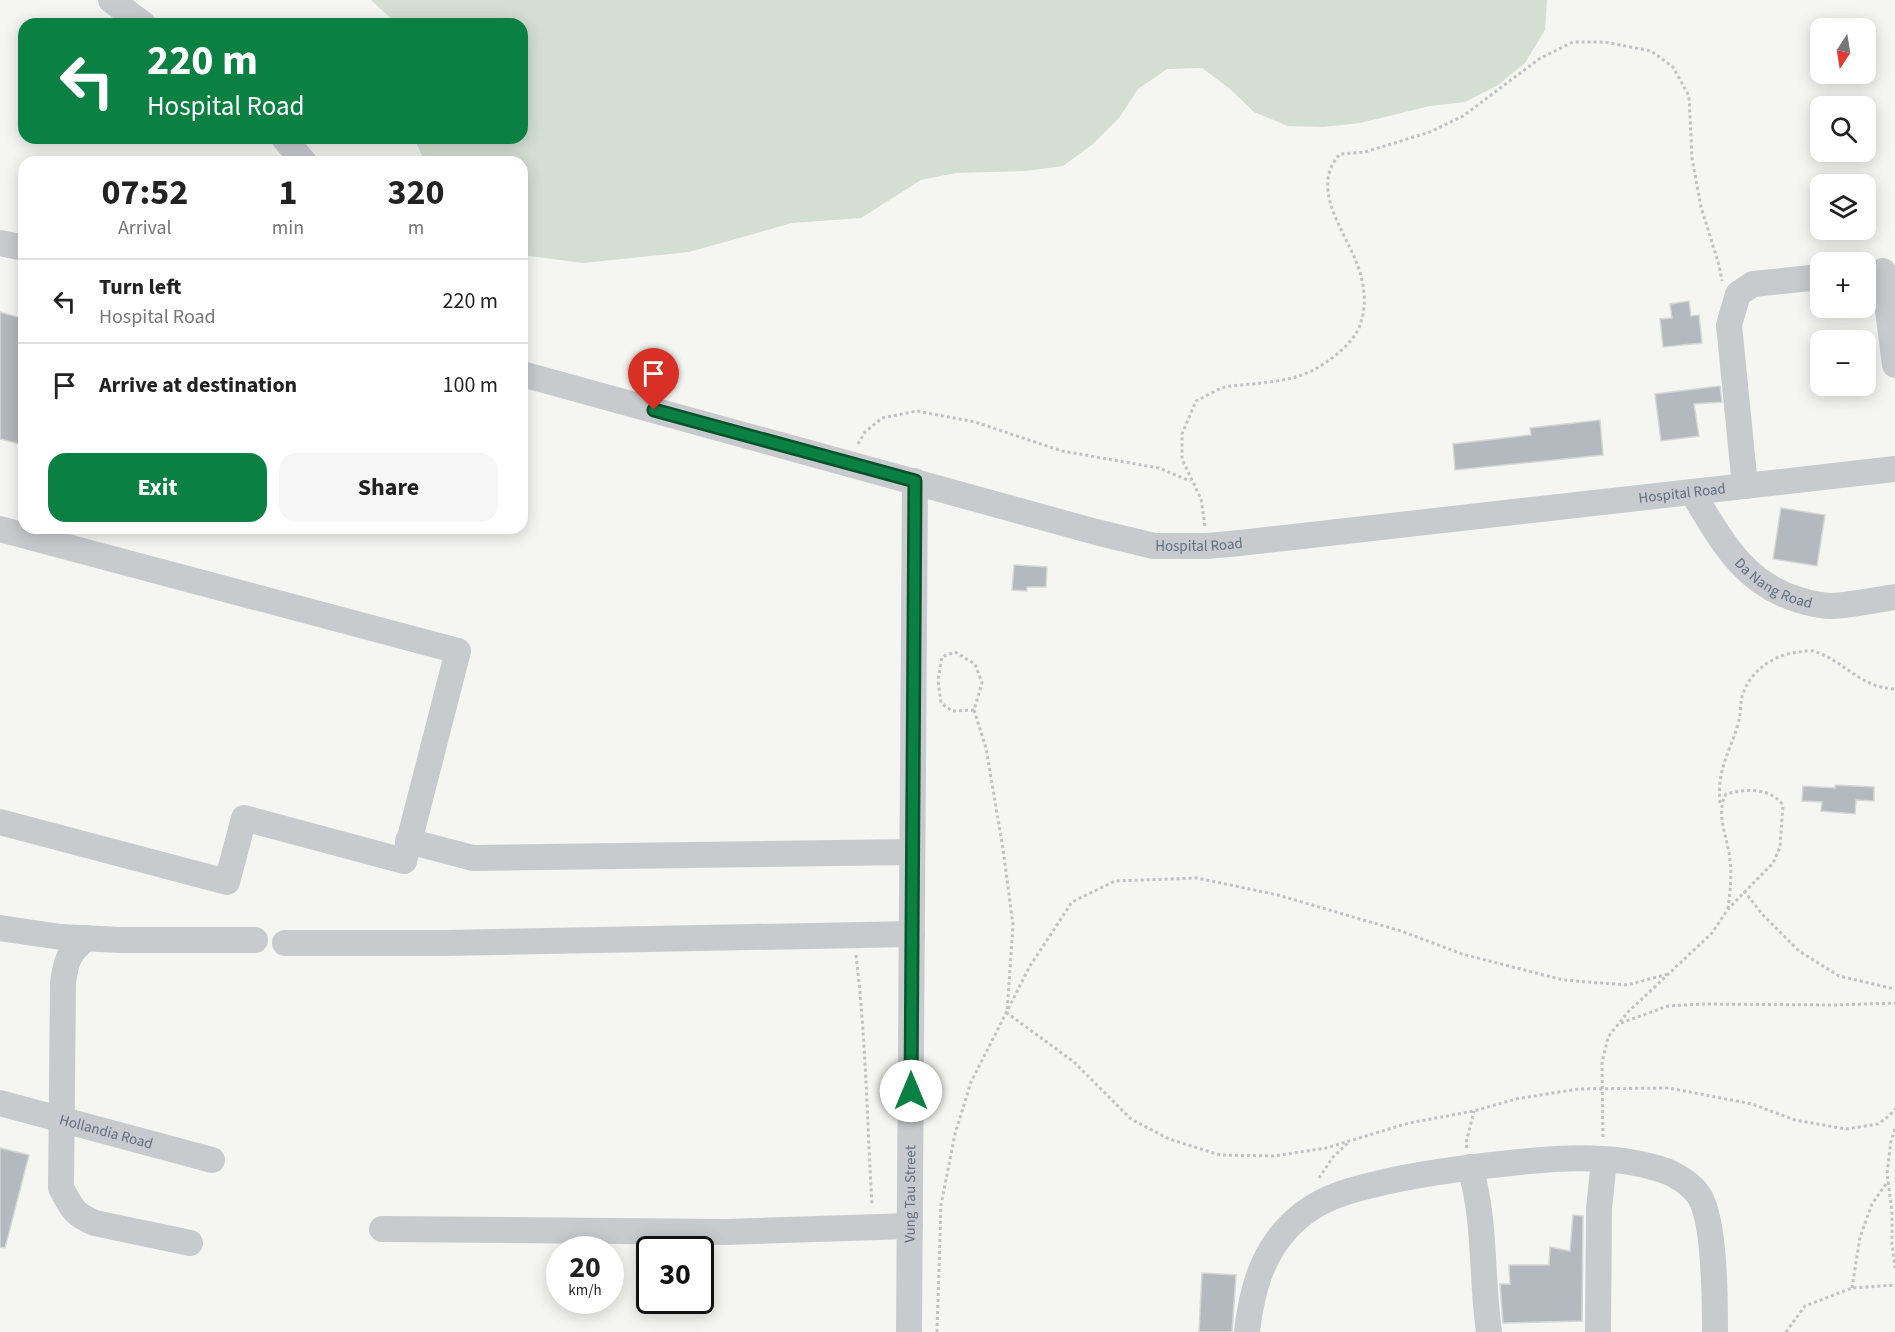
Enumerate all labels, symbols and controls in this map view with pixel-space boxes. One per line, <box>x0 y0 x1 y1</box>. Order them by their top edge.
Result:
north arrow <box>1810 18 1876 84</box>
map controls <box>1810 18 1876 396</box>
text: 220 m <box>147 31 258 91</box>
icon: left <box>48 42 126 120</box>
text: Hospital Road <box>147 87 305 126</box>
button: search <box>1810 96 1876 162</box>
text: 07:52 <box>101 167 188 218</box>
text: 1 <box>278 167 297 218</box>
text: 320 <box>388 167 445 218</box>
button: layers <box>1810 174 1876 240</box>
text: Arrival <box>118 214 172 242</box>
text: min <box>272 214 304 242</box>
text: m <box>408 214 424 242</box>
button: + <box>1810 252 1876 318</box>
text: Turn left <box>99 271 181 303</box>
icon: left <box>48 285 81 318</box>
text: 220 m <box>443 285 498 317</box>
text: Hospital Road <box>99 303 216 331</box>
button: − <box>1810 330 1876 396</box>
pin <box>628 348 679 410</box>
icon: arrive <box>637 357 670 390</box>
icon: arrive <box>48 369 81 402</box>
text: Arrive at destination <box>99 369 297 401</box>
text: 100 m <box>443 369 498 401</box>
button: Exit <box>48 453 267 522</box>
button: Share <box>279 453 498 522</box>
street label: Hospital Road <box>1637 478 1727 508</box>
street label: Hospital Road <box>1155 532 1244 557</box>
street label: Da Nang Road <box>1730 553 1815 614</box>
position arrow <box>879 1059 943 1123</box>
street label: Hollandia Road <box>57 1109 155 1154</box>
street label: Vung Tau Street <box>899 1145 921 1243</box>
speed limit sign: 30 <box>636 1236 714 1314</box>
text: 20 <box>569 1246 601 1289</box>
text: km/h <box>568 1280 602 1301</box>

